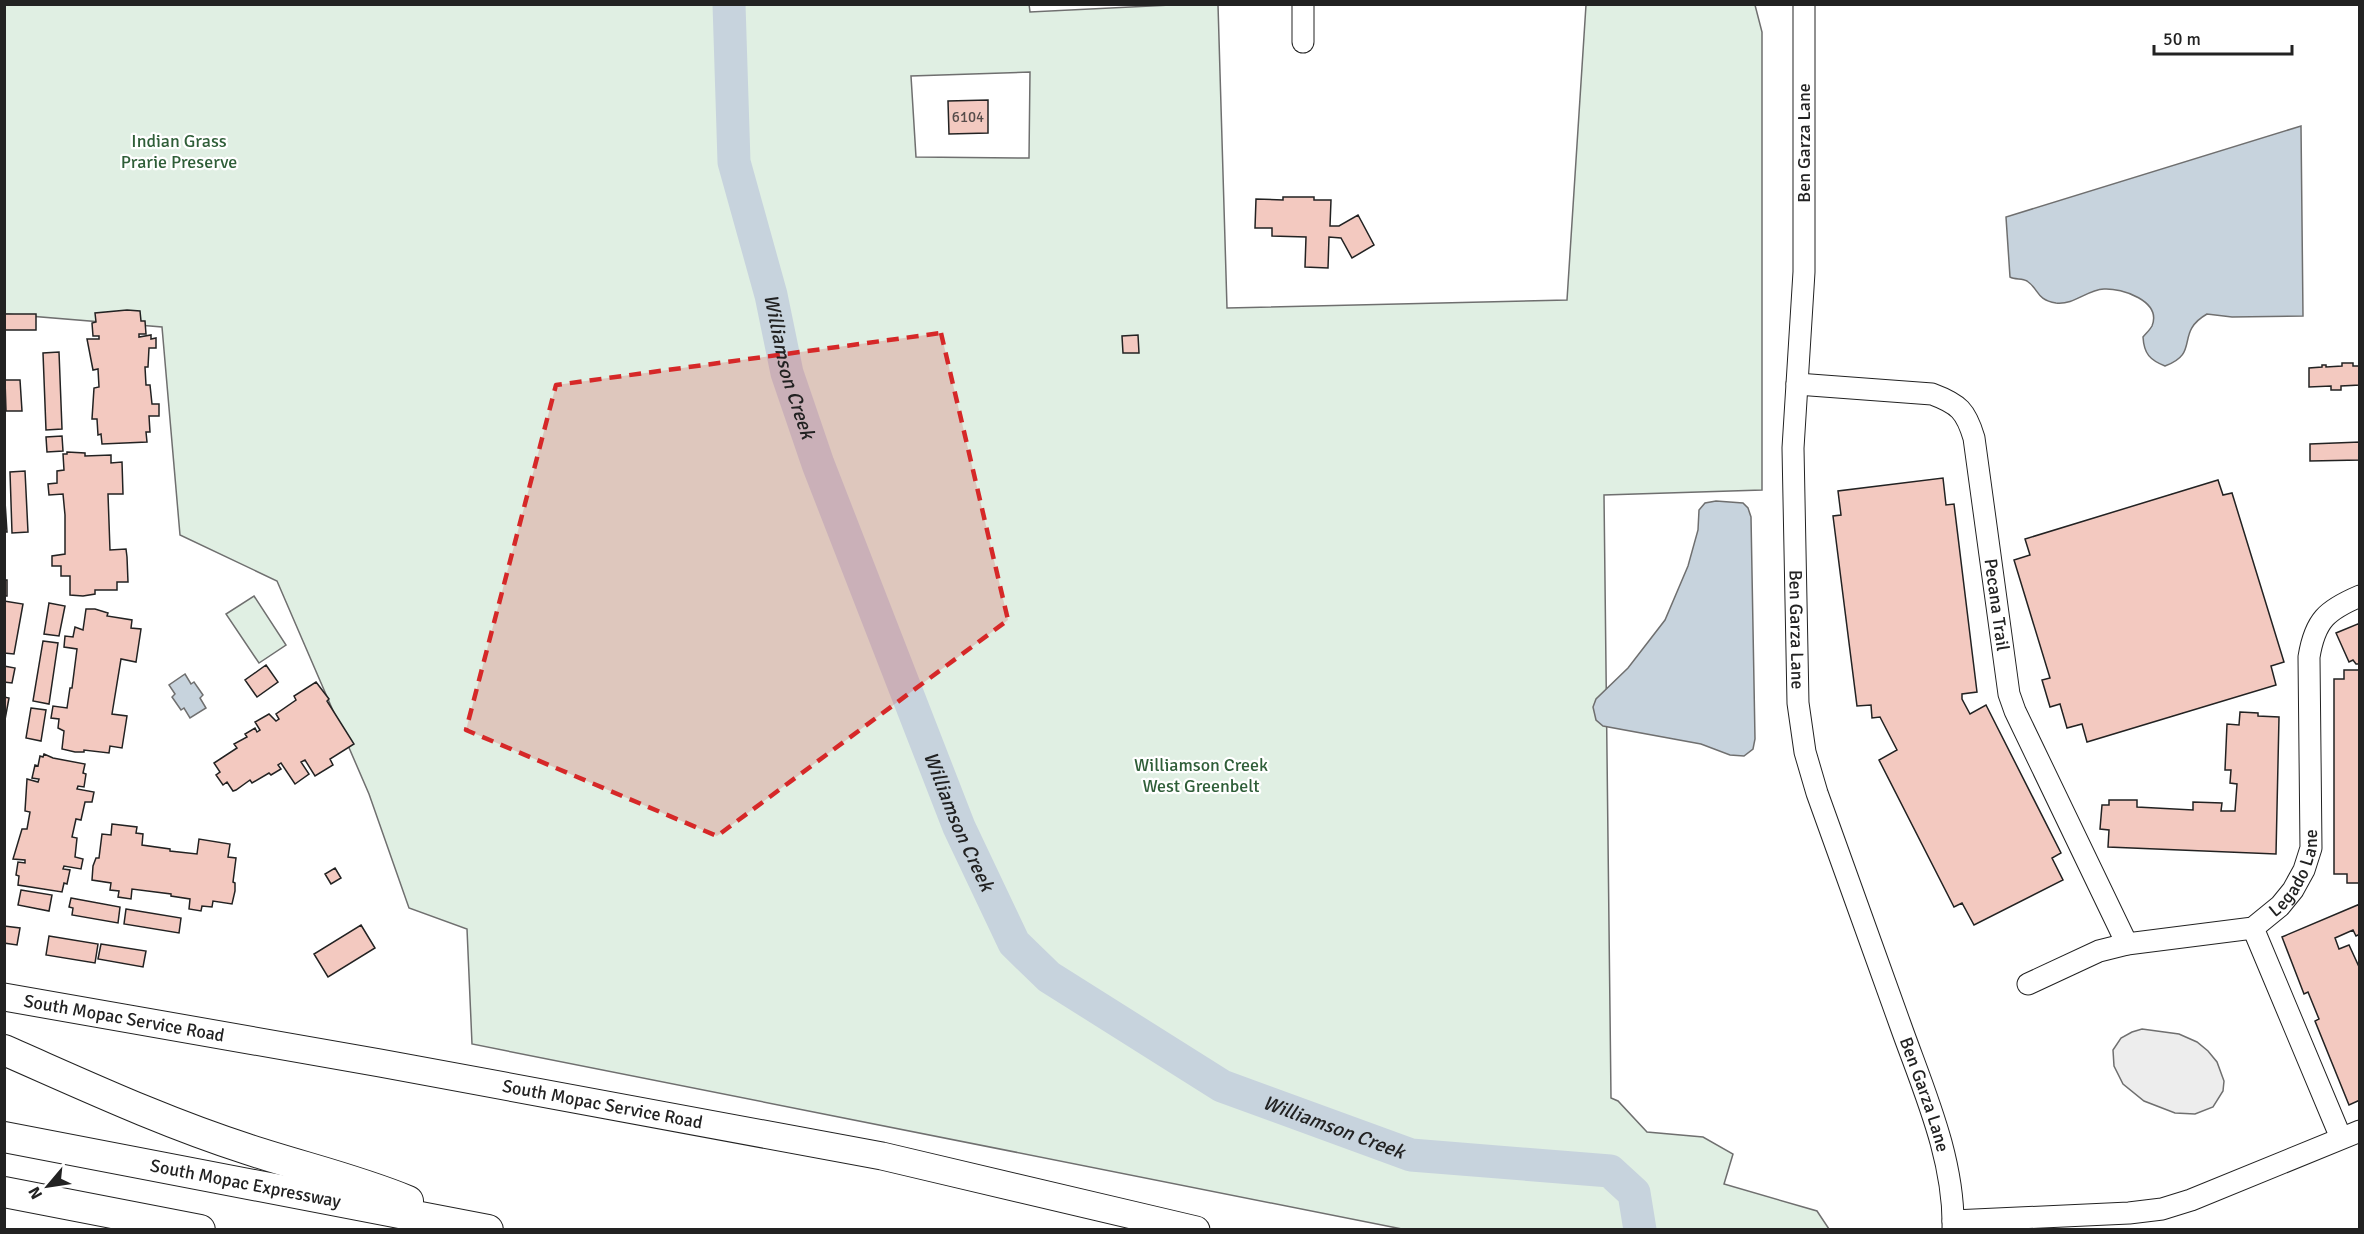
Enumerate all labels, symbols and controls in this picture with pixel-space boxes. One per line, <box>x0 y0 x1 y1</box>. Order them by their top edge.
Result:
scale bar <box>2154 18 2292 56</box>
text: 50 m <box>2163 28 2201 50</box>
street label: Ben Garza Lane <box>1793 83 1815 203</box>
house number: 6104 <box>952 108 984 126</box>
park label: Indian Grass Prarie Preserve <box>121 130 237 173</box>
water label: Williamson Creek <box>759 292 822 444</box>
street label: Pecana Trail <box>1980 557 2014 652</box>
street label: Ben Garza Lane <box>1784 570 1809 690</box>
water label: Williamson Creek <box>918 748 1001 897</box>
park label: Williamson Creek West Greenbelt <box>1134 754 1268 797</box>
street label: Legado Lane <box>2264 829 2322 922</box>
street label: South Mopac Service Road <box>22 990 226 1047</box>
street label: Ben Garza Lane <box>1895 1034 1954 1154</box>
street label: South Mopac Service Road <box>501 1075 704 1134</box>
water label: Williamson Creek <box>1260 1090 1410 1165</box>
street label: South Mopac Expressway <box>148 1154 343 1213</box>
north arrow <box>18 1156 78 1216</box>
text: N <box>24 1183 47 1203</box>

